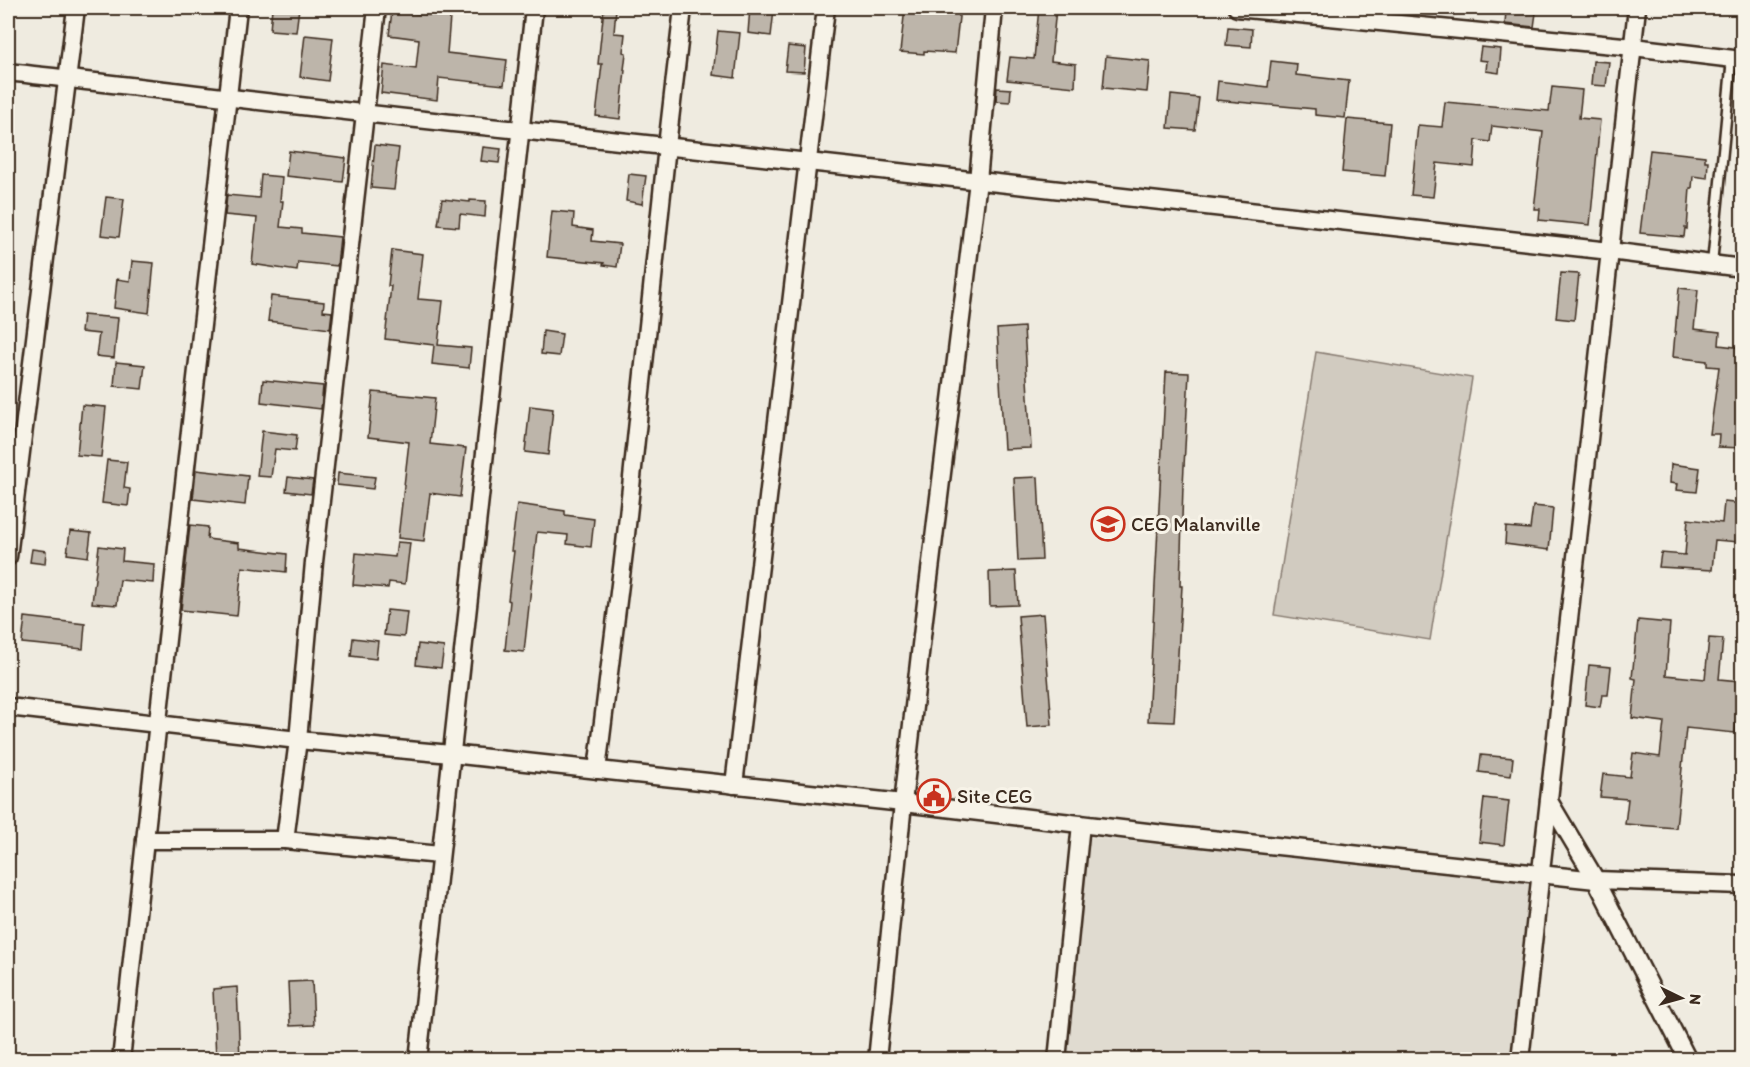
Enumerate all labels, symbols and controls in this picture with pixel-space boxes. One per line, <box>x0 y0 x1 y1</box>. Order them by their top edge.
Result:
school or university icon: CEG Malanville <box>1090 506 1126 542</box>
place label: CEG Malanville <box>1131 512 1261 536</box>
public building icon: Site CEG <box>916 778 952 814</box>
place label: Site CEG <box>957 784 1033 808</box>
north arrow <box>1651 968 1711 1028</box>
text: N <box>1686 993 1705 1005</box>

